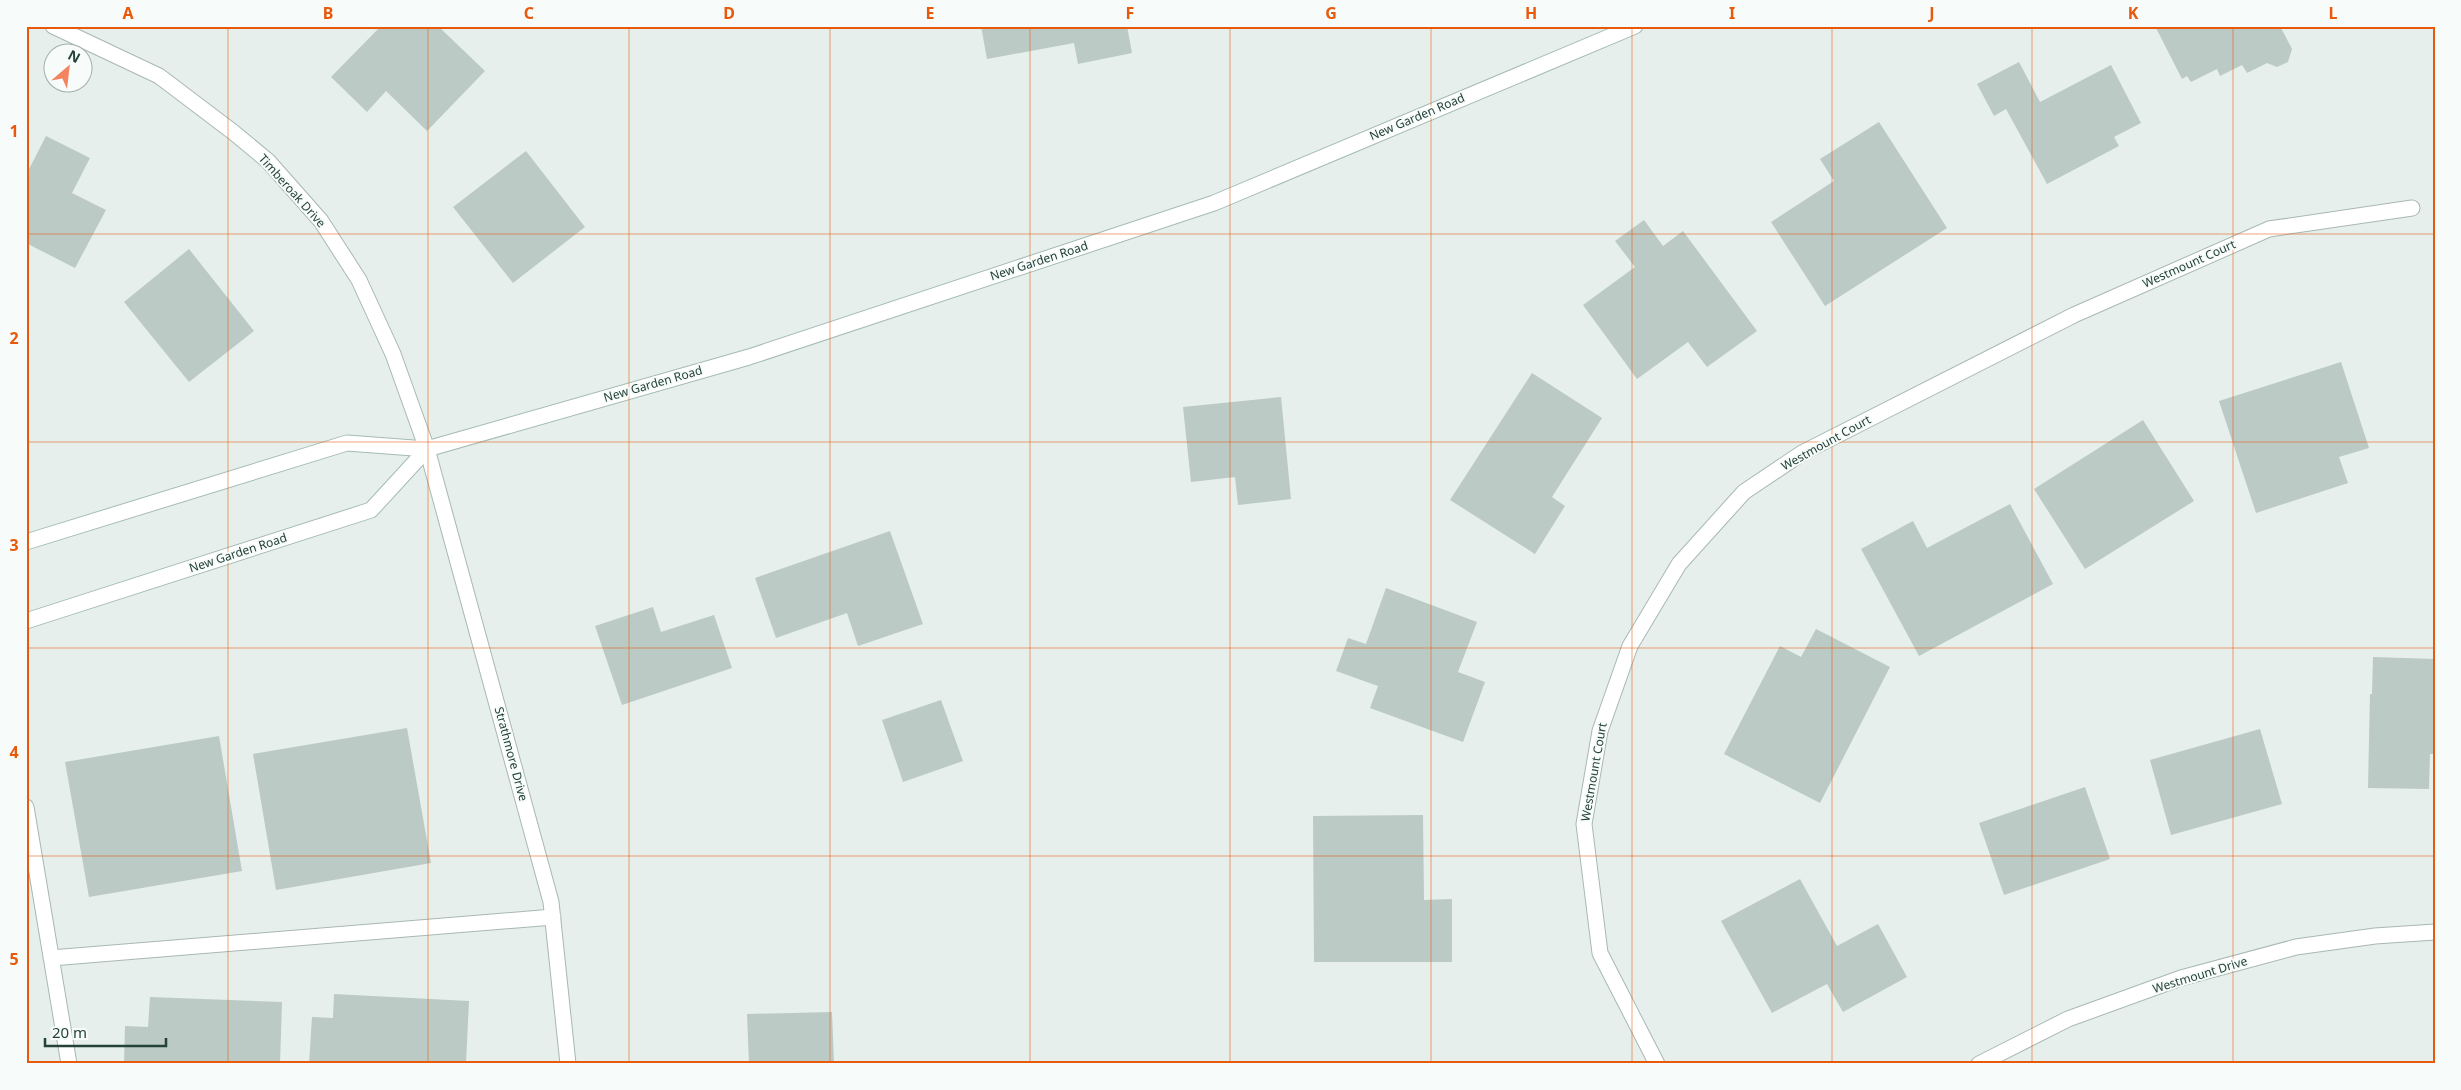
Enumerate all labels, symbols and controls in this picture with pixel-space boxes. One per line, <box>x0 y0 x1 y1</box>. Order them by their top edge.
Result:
text: A <box>122 2 134 24</box>
text: B <box>323 2 333 24</box>
text: C <box>524 2 534 24</box>
text: D <box>723 2 735 24</box>
text: E <box>926 2 935 24</box>
text: F <box>1126 2 1134 24</box>
text: G <box>1325 2 1337 24</box>
text: H <box>1525 2 1537 24</box>
text: I <box>1729 2 1735 24</box>
text: J <box>1927 2 1935 24</box>
text: K <box>2128 2 2139 24</box>
text: L <box>2329 2 2338 24</box>
north arrow <box>42 42 92 92</box>
text: N <box>65 45 84 67</box>
street label: New Garden Road <box>1367 89 1467 144</box>
text: 1 <box>9 120 19 142</box>
street label: Timberoak Drive <box>255 150 330 231</box>
street label: Westmount Court <box>2140 235 2239 292</box>
street label: New Garden Road <box>988 237 1090 284</box>
text: 2 <box>9 327 19 349</box>
street label: New Garden Road <box>602 361 704 406</box>
street label: Westmount Court <box>1778 411 1874 474</box>
street label: New Garden Road <box>187 529 289 576</box>
text: 3 <box>9 534 19 556</box>
street label: Strathmore Drive <box>491 705 532 803</box>
street label: Westmount Court <box>1576 721 1611 823</box>
text: 4 <box>9 741 19 763</box>
text: 5 <box>9 948 19 970</box>
street label: Westmount Drive <box>2150 952 2250 997</box>
scale bar <box>45 1015 166 1047</box>
text: 20 m <box>52 1022 87 1042</box>

